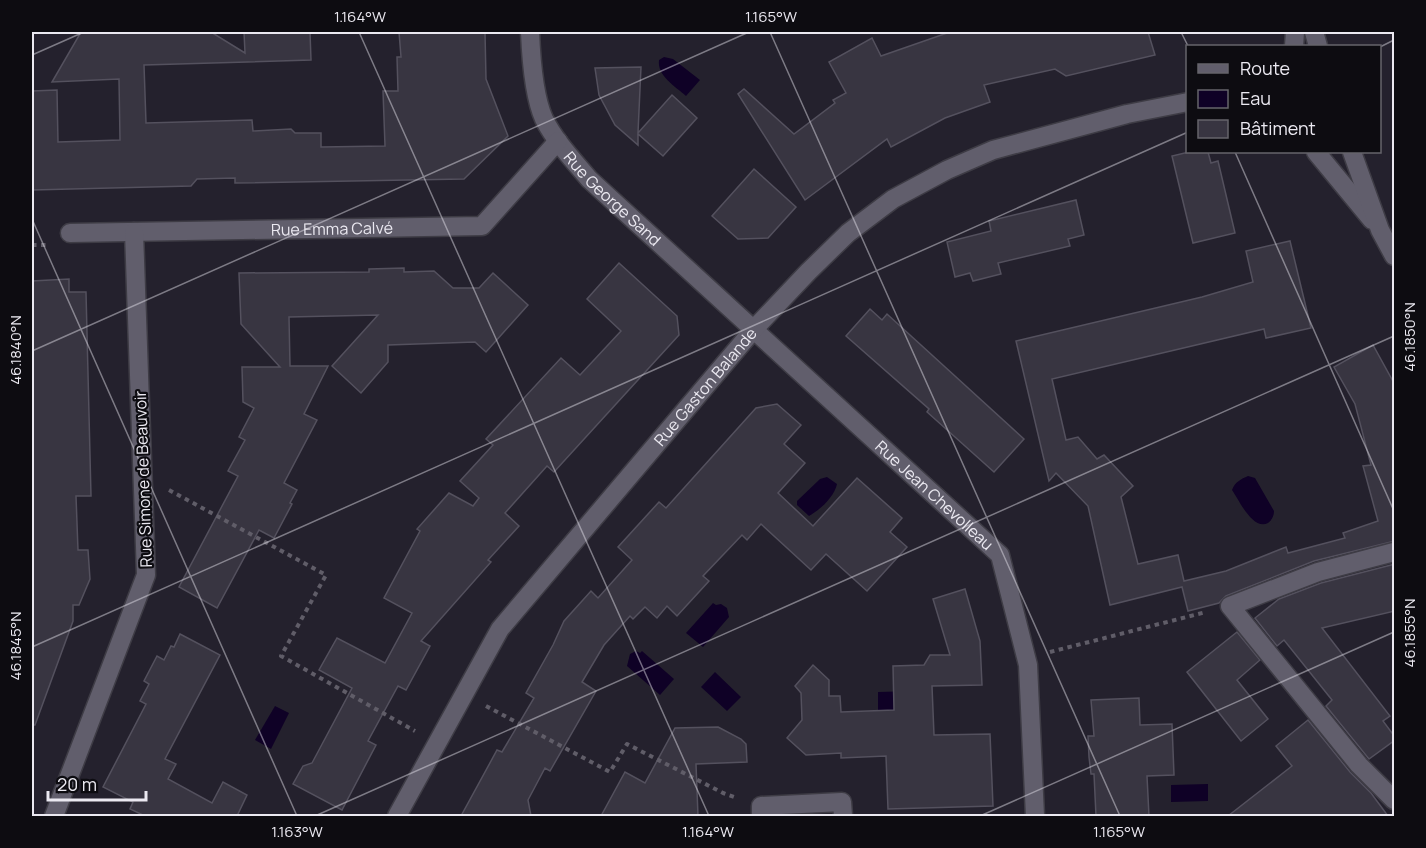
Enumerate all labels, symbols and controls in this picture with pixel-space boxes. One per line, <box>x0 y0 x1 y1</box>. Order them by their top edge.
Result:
text: 1.164°W <box>334 6 386 27</box>
text: 1.165°W <box>745 6 797 27</box>
legend <box>1186 45 1381 153</box>
text: Route <box>1240 56 1290 80</box>
text: Eau <box>1240 86 1271 110</box>
text: Bâtiment <box>1240 116 1316 140</box>
street label: Rue George Sand <box>559 146 666 251</box>
street label: Rue Emma Calvé <box>271 217 393 241</box>
text: 46.1850°N <box>1399 302 1420 372</box>
text: 46.1840°N <box>5 315 26 385</box>
street label: Rue Gaston Balande <box>649 323 762 451</box>
street label: Rue Simone de Beauvoir <box>129 390 157 568</box>
street label: Rue Jean Chevolleau <box>871 435 998 555</box>
text: 46.1855°N <box>1399 598 1420 668</box>
text: 46.1845°N <box>5 611 26 681</box>
scale bar <box>48 764 146 802</box>
text: 20 m <box>57 772 97 796</box>
text: 1.163°W <box>271 821 323 842</box>
text: 1.164°W <box>682 821 734 842</box>
text: 1.165°W <box>1093 821 1145 842</box>

